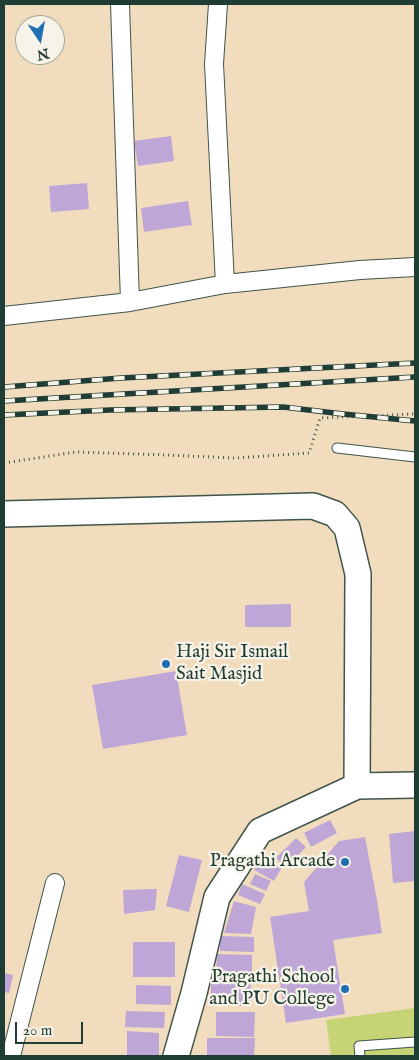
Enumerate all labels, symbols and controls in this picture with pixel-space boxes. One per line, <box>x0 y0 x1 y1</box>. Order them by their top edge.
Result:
north arrow <box>15 15 65 65</box>
text: N <box>35 44 51 64</box>
place label: Haji Sir Ismail Sait Masjid <box>176 642 288 686</box>
marker: Haji Sir Ismail Sait Masjid <box>160 658 172 670</box>
place label: Pragathi Arcade <box>209 851 335 873</box>
marker: Pragathi Arcade <box>339 856 351 868</box>
place label: Pragathi School and PU College <box>209 967 335 1011</box>
marker: Pragathi School and PU College <box>339 983 351 995</box>
scale bar <box>18 1012 85 1044</box>
text: 20 m <box>23 1021 52 1040</box>

